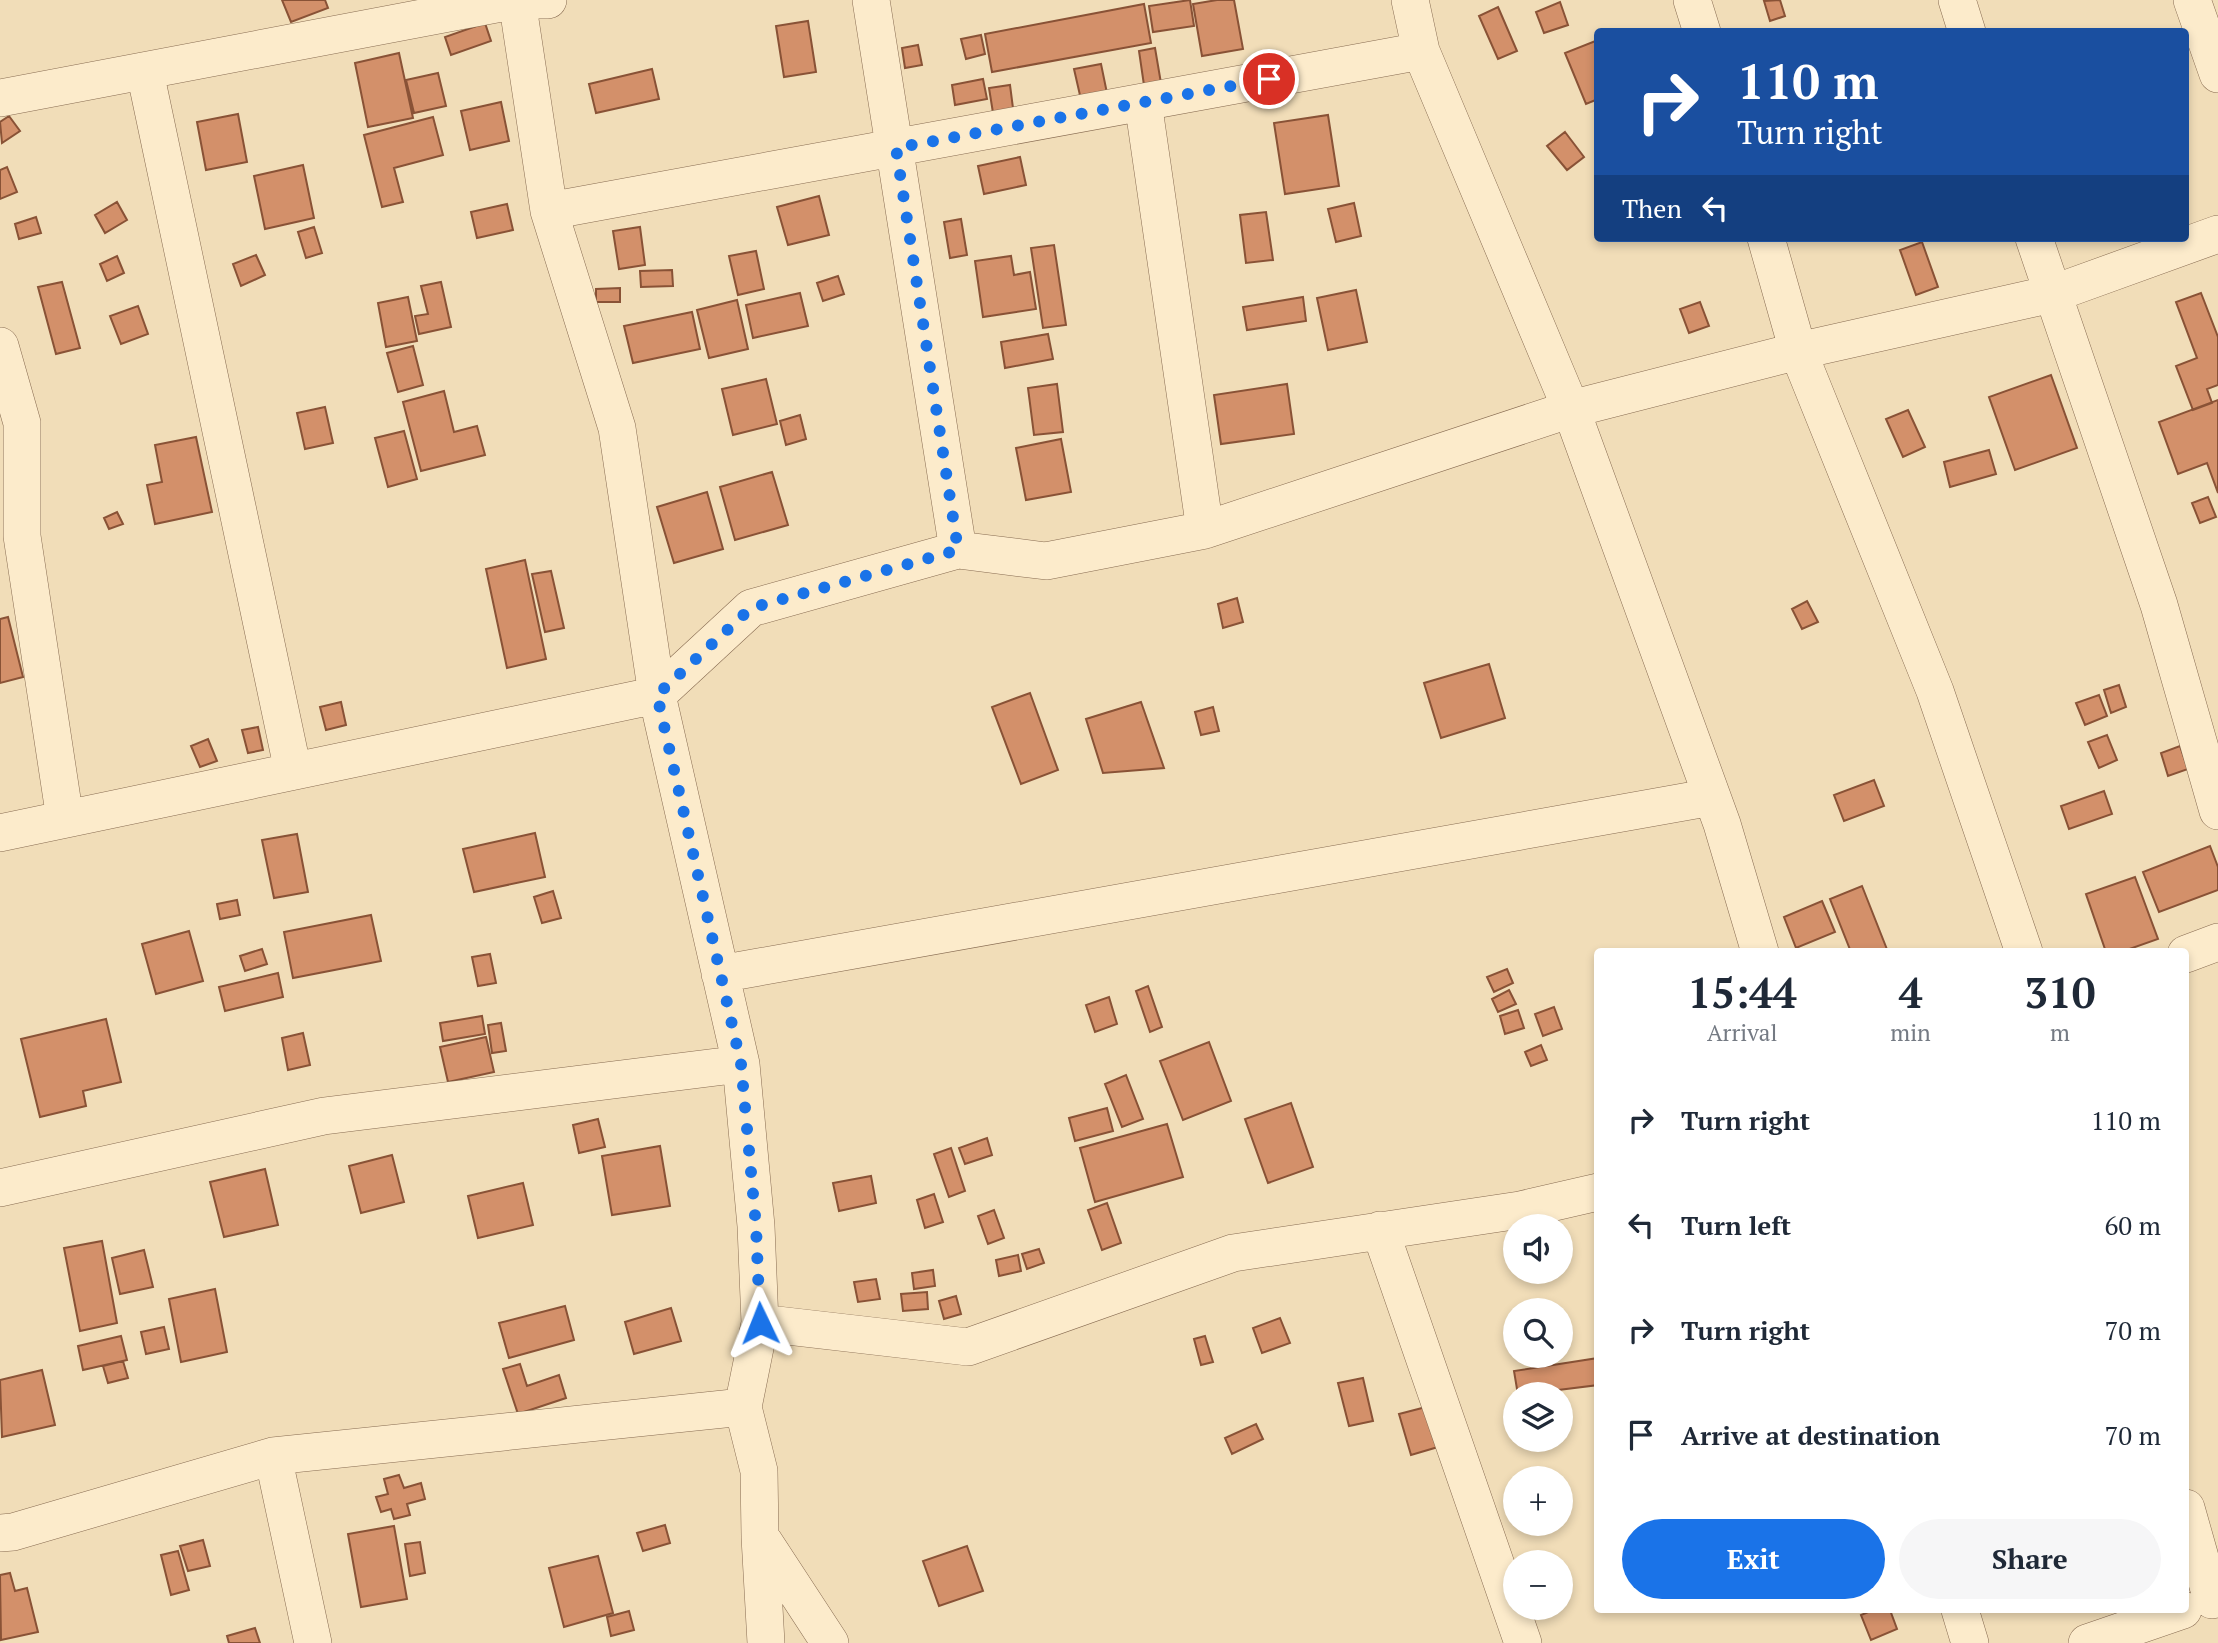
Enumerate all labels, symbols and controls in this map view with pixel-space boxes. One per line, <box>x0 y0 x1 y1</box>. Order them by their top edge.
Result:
text: 110 m <box>1737 48 1879 113</box>
pin <box>1239 49 1299 109</box>
icon: right <box>1622 56 1713 147</box>
icon: arrive <box>1250 60 1288 98</box>
text: Turn right <box>1737 111 1883 153</box>
icon: left <box>1696 189 1734 227</box>
text: Then <box>1622 191 1682 225</box>
text: 15:44 <box>1688 964 1797 1020</box>
text: 4 <box>1899 964 1922 1020</box>
text: 310 <box>2024 964 2095 1020</box>
text: Arrival <box>1707 1017 1777 1048</box>
text: min <box>1890 1017 1931 1048</box>
text: m <box>2050 1017 2070 1048</box>
icon: right <box>1622 1101 1660 1139</box>
text: Turn right <box>1681 1103 1810 1137</box>
text: 110 m <box>2091 1103 2161 1137</box>
icon: left <box>1622 1206 1660 1244</box>
text: Turn left <box>1681 1208 1791 1242</box>
text: 60 m <box>2105 1208 2161 1242</box>
map controls <box>1503 1214 1573 1620</box>
button: sound <box>1503 1214 1573 1284</box>
position arrow <box>723 1286 797 1360</box>
button: search <box>1503 1298 1573 1368</box>
icon: right <box>1622 1311 1660 1349</box>
text: Turn right <box>1681 1313 1810 1347</box>
text: 70 m <box>2105 1313 2161 1347</box>
button: layers <box>1503 1382 1573 1452</box>
icon: arrive <box>1622 1416 1660 1454</box>
text: Arrive at destination <box>1681 1418 1940 1452</box>
text: 70 m <box>2105 1418 2161 1452</box>
button: + <box>1503 1466 1573 1536</box>
button: Exit <box>1622 1519 1885 1599</box>
button: Share <box>1899 1519 2161 1599</box>
button: − <box>1503 1550 1573 1620</box>

